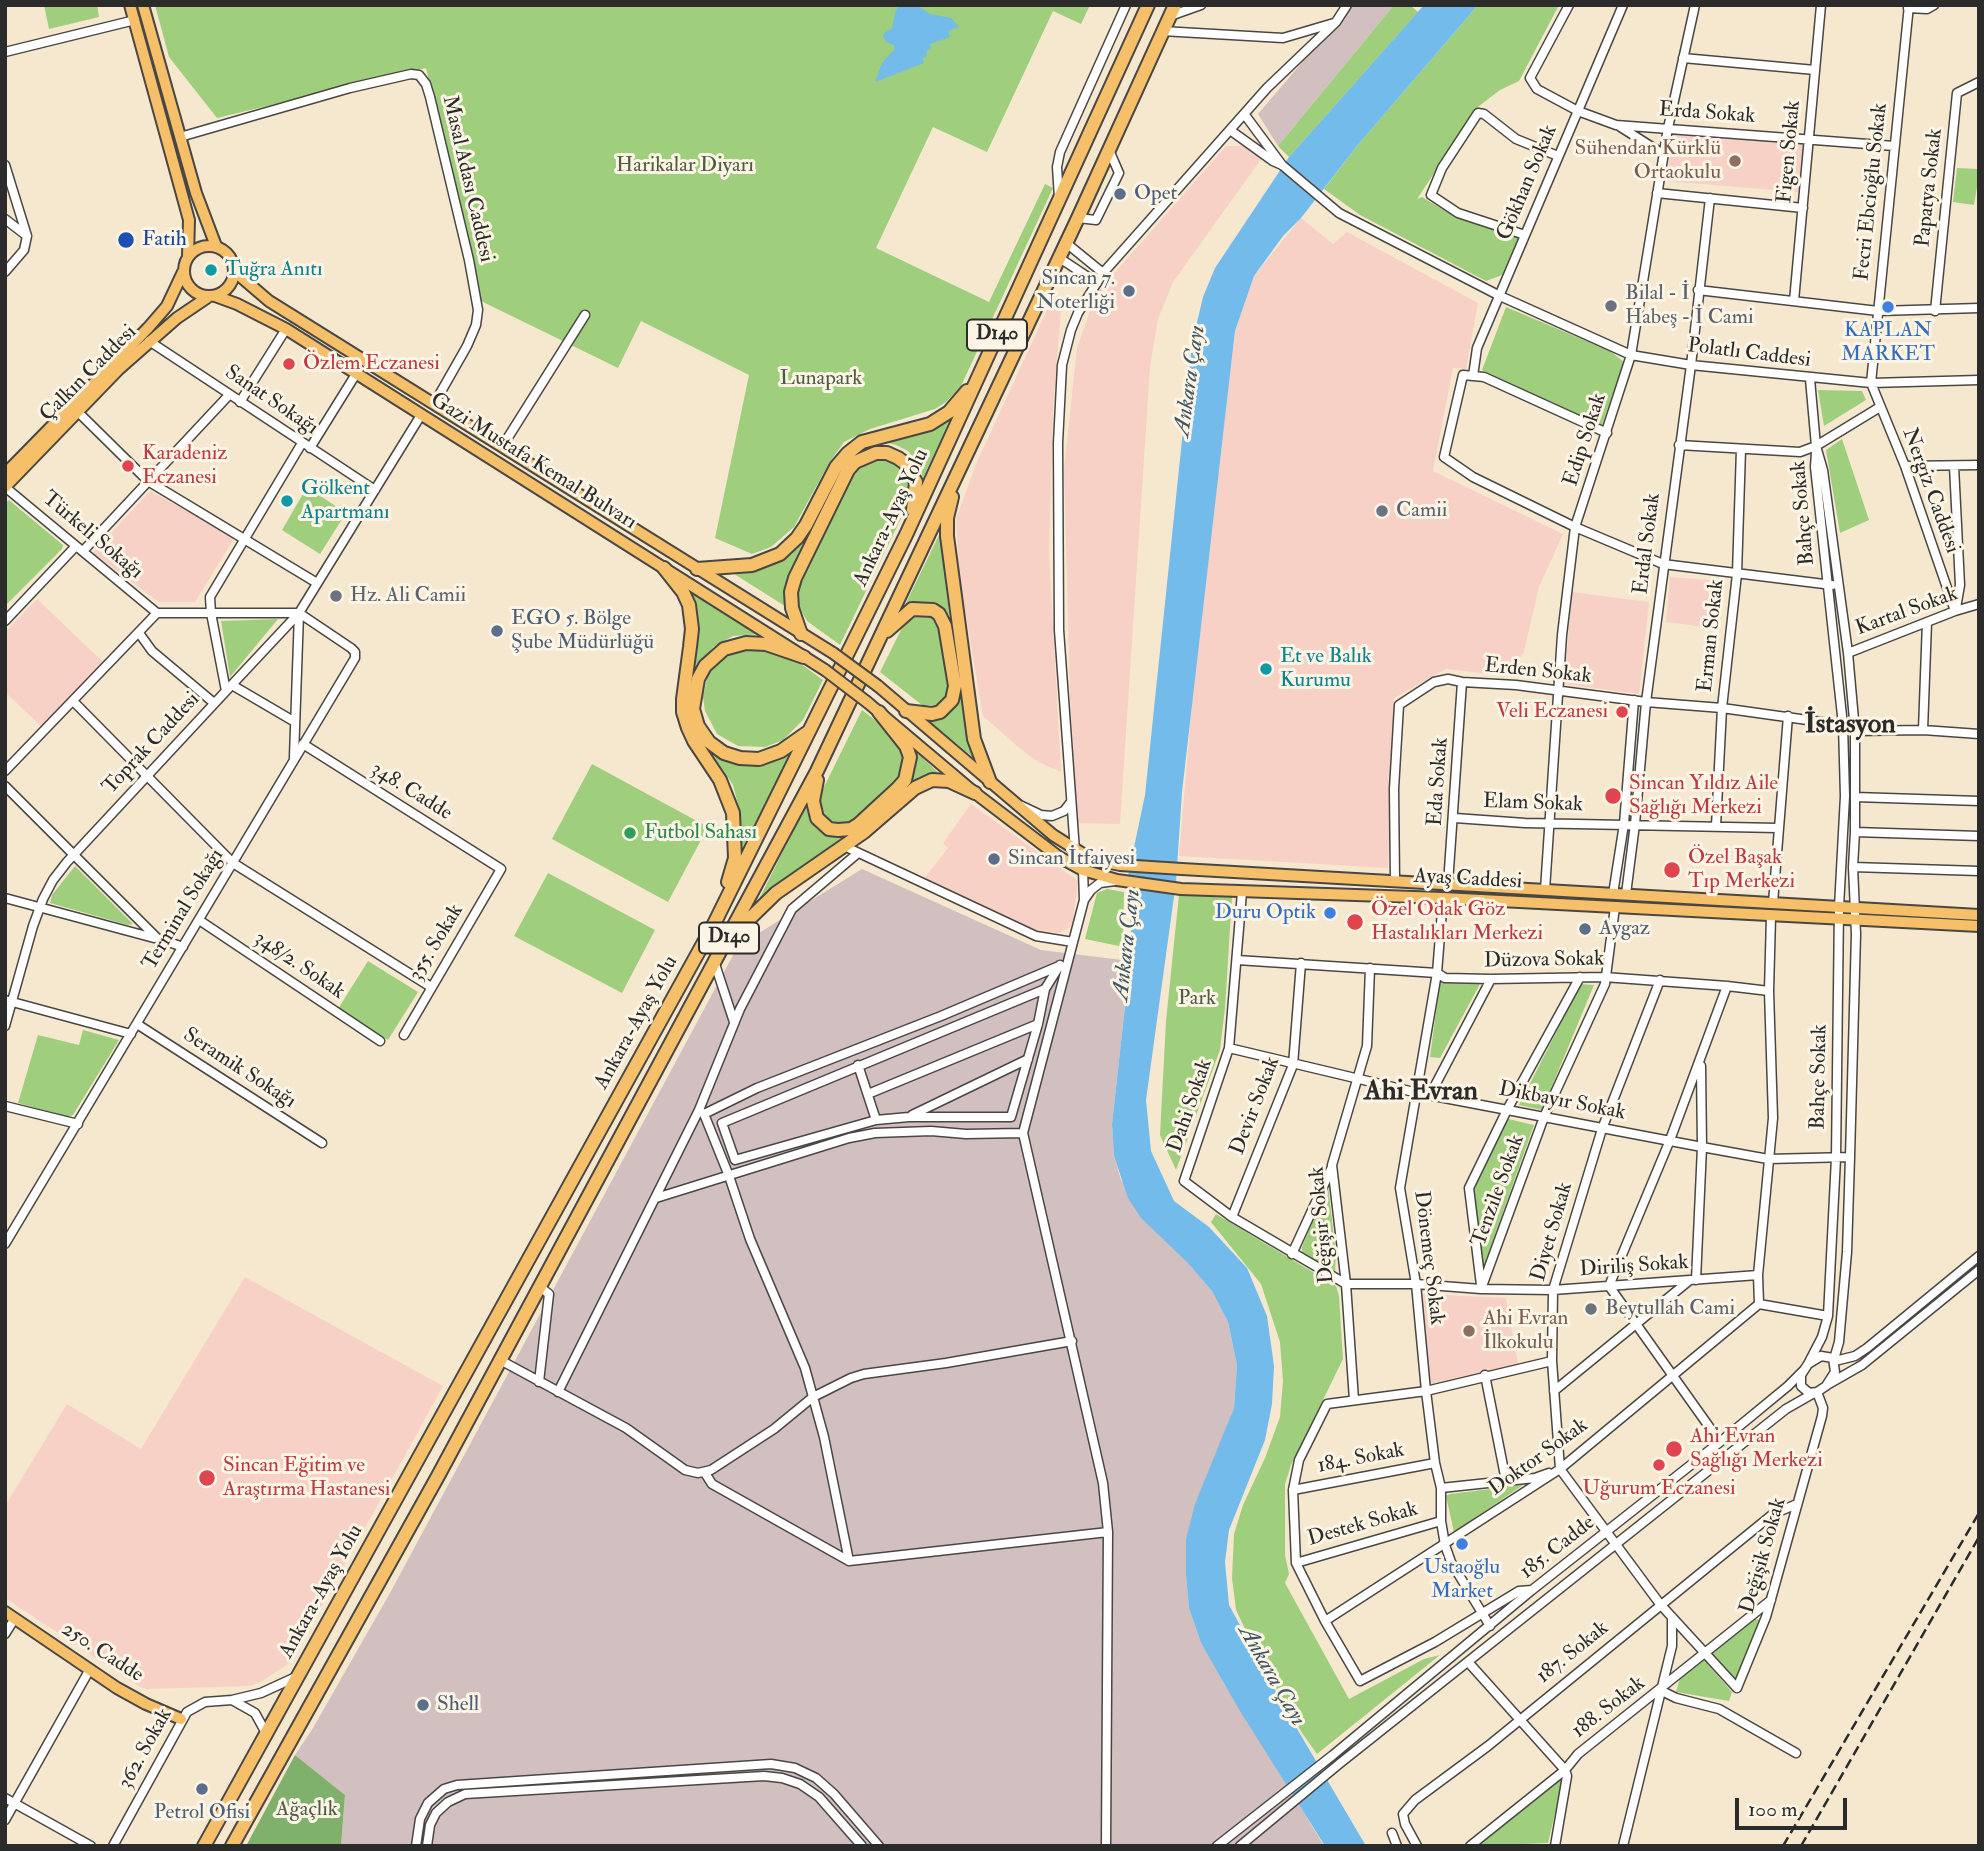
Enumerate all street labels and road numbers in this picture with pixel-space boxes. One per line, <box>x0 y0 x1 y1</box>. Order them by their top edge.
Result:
street label: Masal Adası Caddesi <box>436 93 498 265</box>
street label: Erda Sokak <box>1658 98 1756 130</box>
street label: Figen Sokak <box>1773 99 1807 205</box>
street label: Fecri Ebcioğlu Sokak <box>1850 102 1894 282</box>
street label: Gökhan Sokak <box>1492 122 1564 244</box>
street label: Papatya Sokak <box>1911 128 1949 248</box>
street label: Çalkın Caddesi <box>35 320 143 428</box>
road number: D140 <box>967 320 1027 350</box>
street label: Polatlı Caddesi <box>1686 334 1812 374</box>
street label: Sanat Sokağı <box>220 361 322 441</box>
street label: Gazi Mustafa Kemal Bulvarı <box>425 388 641 536</box>
street label: Edip Sokak <box>1559 390 1613 490</box>
street label: Nergiz Caddesi <box>1896 425 1964 557</box>
street label: Ankara-Ayaş Yolu <box>849 445 935 591</box>
street label: Bahçe Sokak <box>1787 459 1821 567</box>
street label: Türkeli Sokağı <box>37 487 147 585</box>
street label: Erdal Sokak <box>1629 492 1667 596</box>
street label: Erman Sokak <box>1694 578 1730 694</box>
street label: Kartal Sokak <box>1853 582 1961 642</box>
street label: Erden Sokak <box>1483 654 1593 690</box>
street label: Toprak Caddesi <box>98 688 206 800</box>
street label: Eda Sokak <box>1423 737 1455 827</box>
street label: 348. Cadde <box>366 757 456 827</box>
street label: Elam Sokak <box>1483 790 1583 818</box>
street label: Terminal Sokağı <box>138 845 230 975</box>
street label: Ayaş Caddesi <box>1413 865 1523 895</box>
street label: 355. Sokak <box>404 900 470 986</box>
road number: D140 <box>699 922 759 954</box>
street label: 348/2. Sokak <box>249 926 349 1006</box>
street label: Düzova Sokak <box>1484 947 1604 975</box>
street label: Ankara-Ayaş Yolu <box>590 952 684 1094</box>
street label: Seramik Sokağı <box>178 1023 300 1115</box>
street label: Bahçe Sokak <box>1806 1024 1834 1130</box>
street label: Devir Sokak <box>1226 1053 1286 1159</box>
street label: Dahi Sokak <box>1163 1056 1219 1156</box>
street label: Dikbayır Sokak <box>1496 1077 1628 1127</box>
street label: Tenzile Sokak <box>1467 1132 1531 1250</box>
street label: Değişir Sokak <box>1305 1166 1341 1284</box>
street label: Diyet Sokak <box>1527 1180 1579 1284</box>
street label: Dönemeç Sokak <box>1407 1189 1449 1327</box>
street label: Diriliş Sokak <box>1579 1251 1689 1283</box>
street label: Doktor Sokak <box>1485 1414 1593 1502</box>
street label: 184. Sokak <box>1315 1438 1407 1480</box>
street label: Değişik Sokak <box>1735 1495 1793 1617</box>
street label: Destek Sokak <box>1305 1497 1421 1553</box>
street label: 185. Cadde <box>1516 1511 1600 1585</box>
street label: Ankara-Ayaş Yolu <box>275 1521 369 1663</box>
street label: 187. Sokak <box>1532 1616 1614 1690</box>
street label: 250. Cadde <box>56 1617 148 1689</box>
street label: 188. Sokak <box>1567 1672 1651 1744</box>
street label: 362. Sokak <box>114 1704 178 1794</box>

